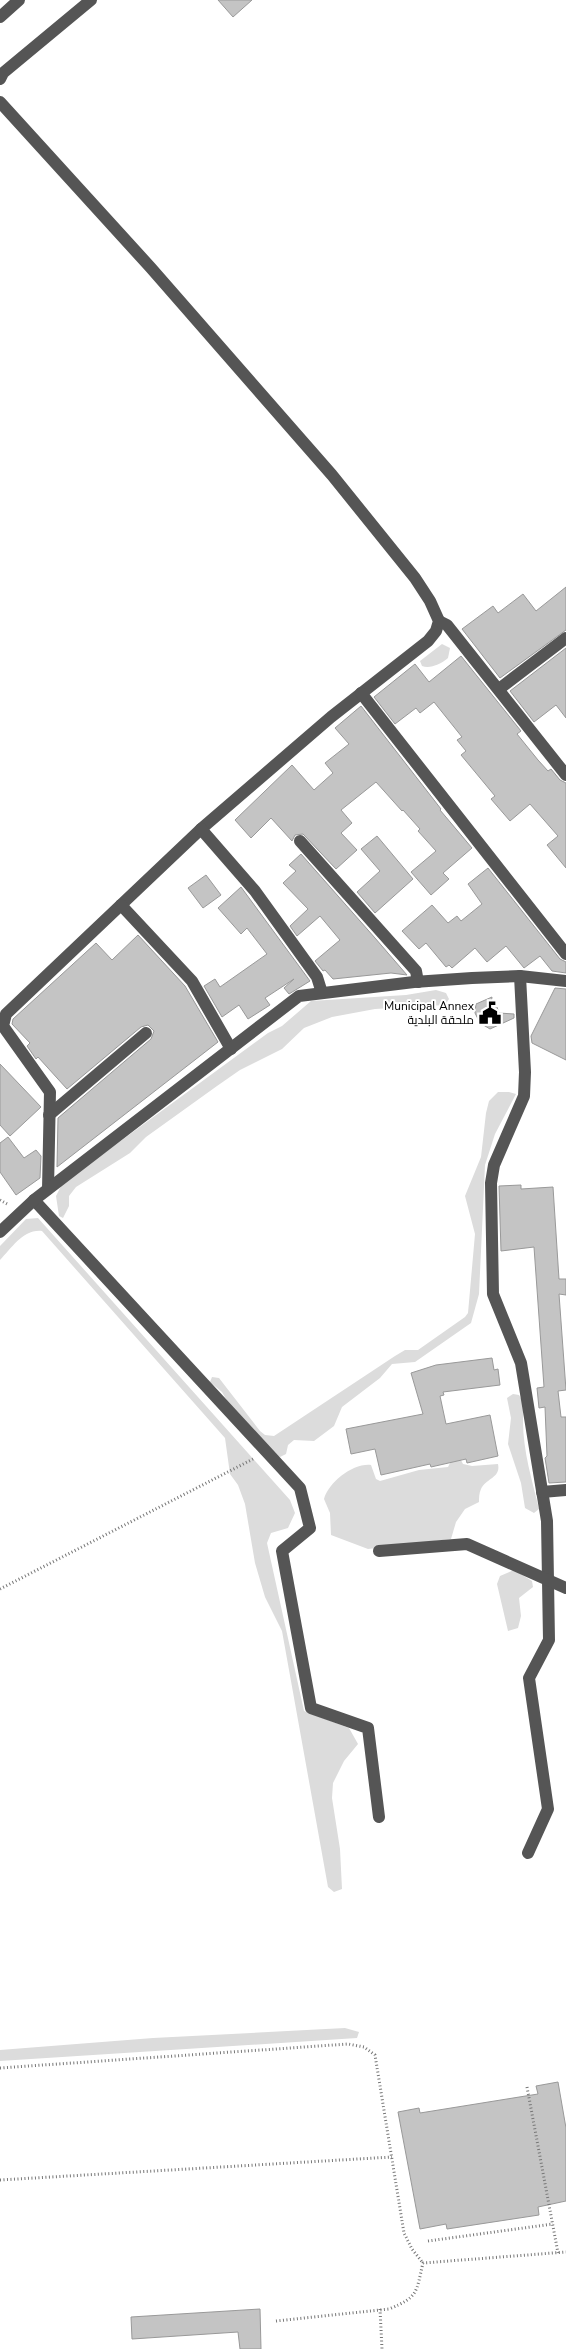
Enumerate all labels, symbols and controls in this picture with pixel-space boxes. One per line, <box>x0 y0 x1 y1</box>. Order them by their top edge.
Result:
place label: Municipal Annex ملحقة البلدية <box>384 998 475 1028</box>
public building icon: Municipal Annex ملحقة البلدية <box>477 1000 503 1026</box>

